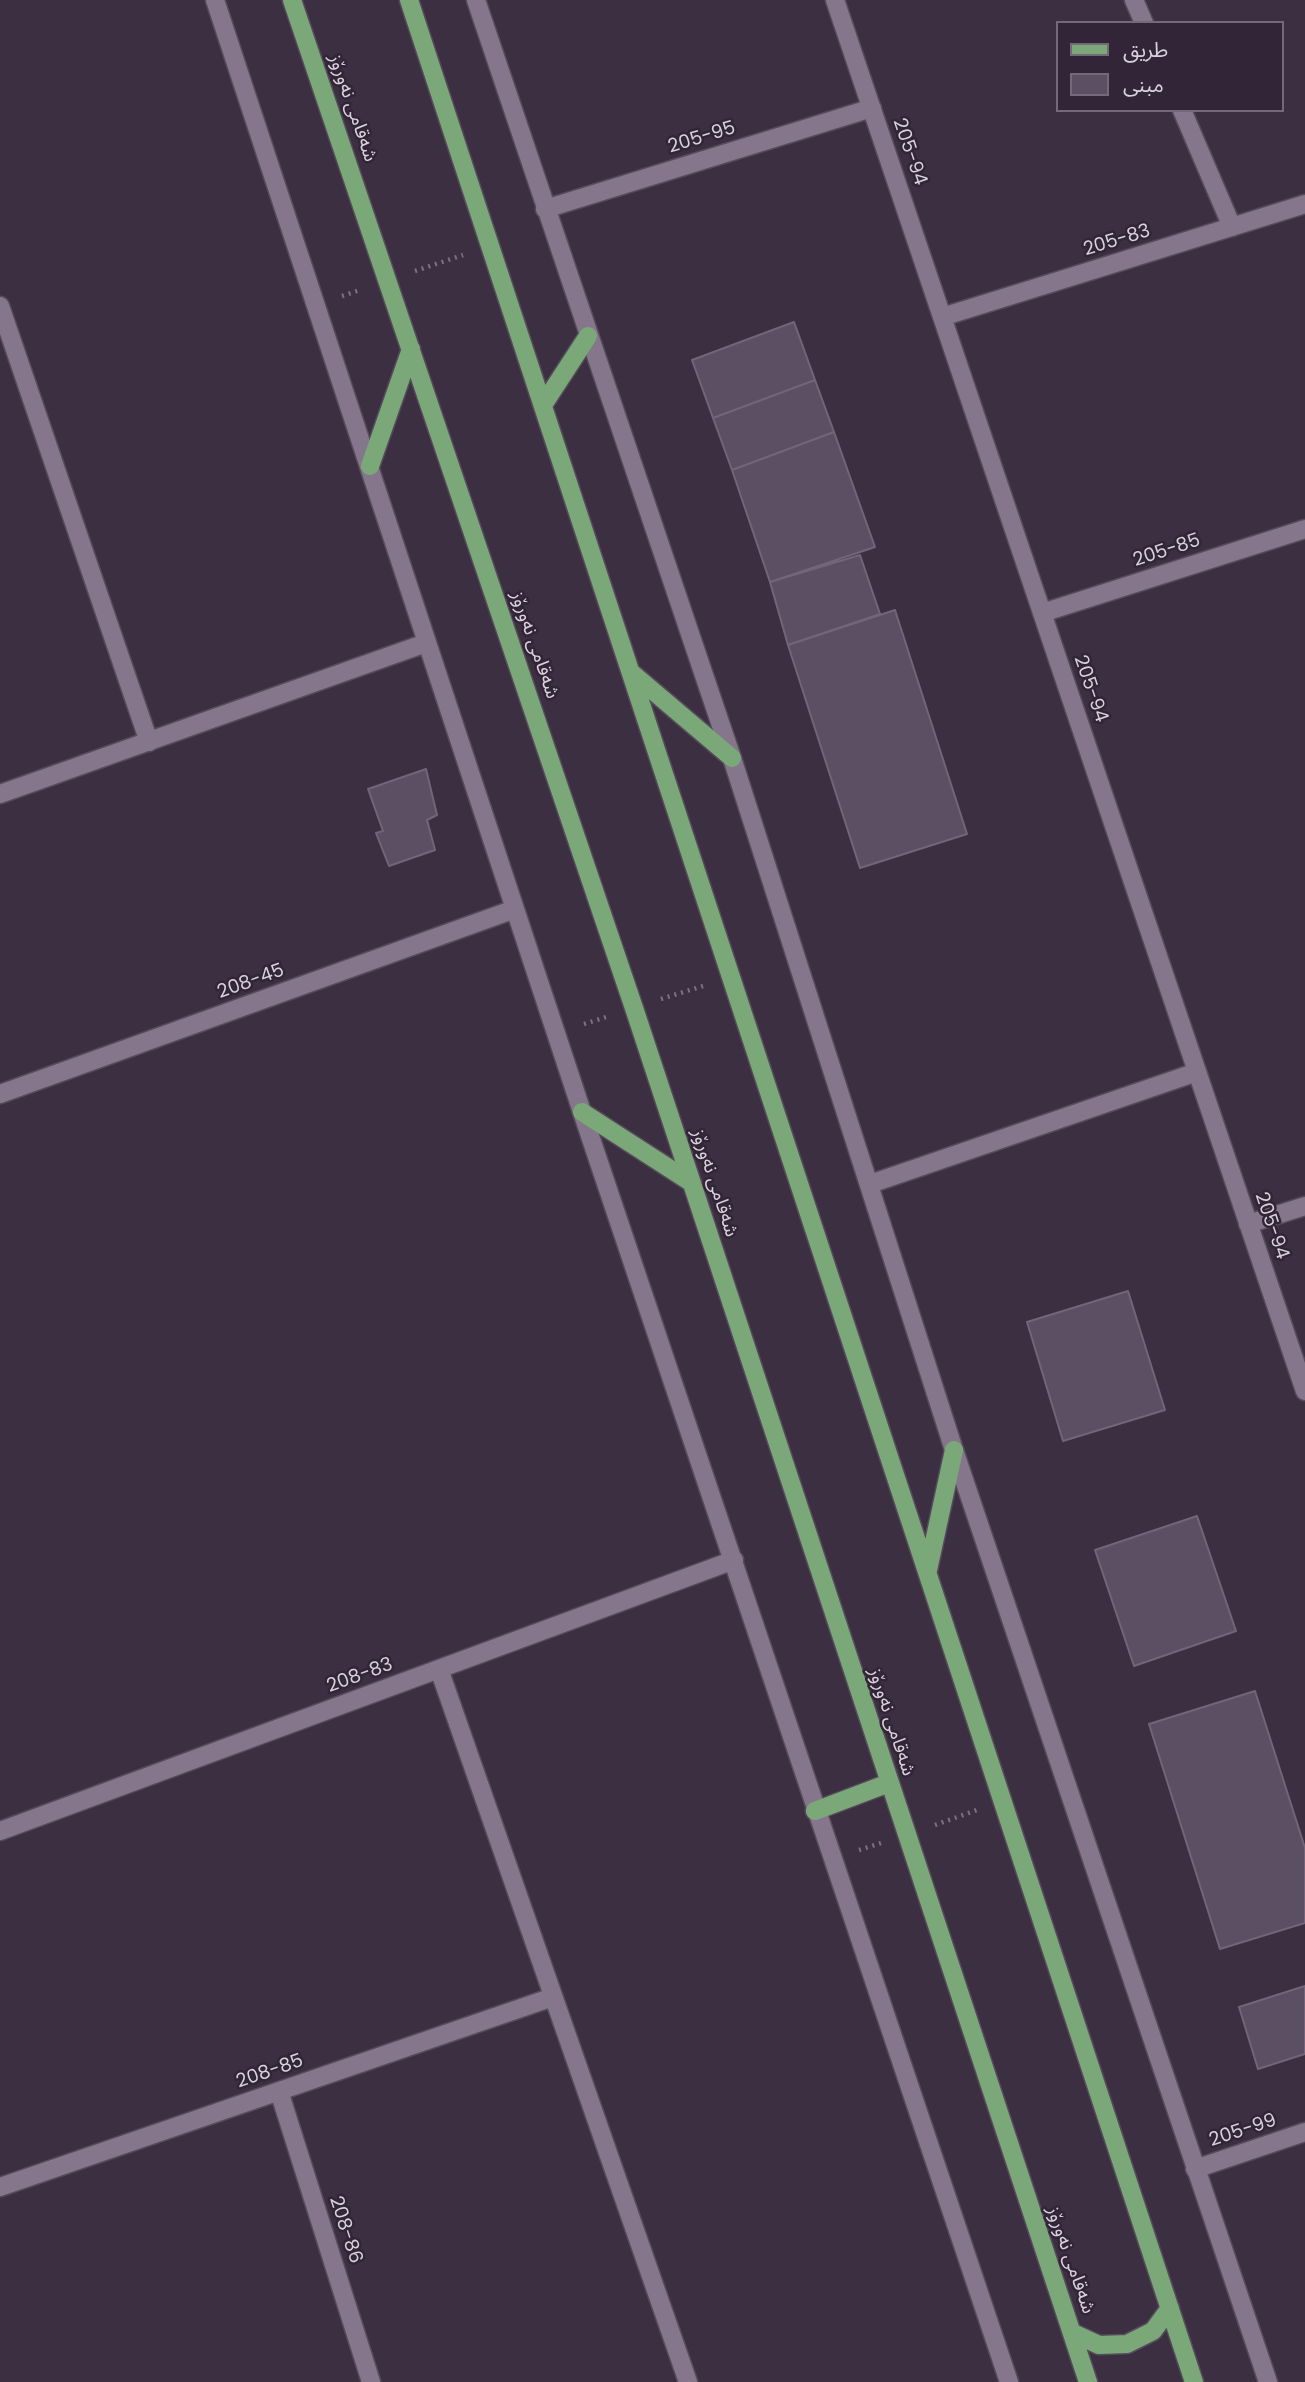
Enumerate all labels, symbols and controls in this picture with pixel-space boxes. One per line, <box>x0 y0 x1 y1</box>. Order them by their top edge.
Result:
legend <box>1056 21 1284 112</box>
text: طريق <box>1123 35 1168 64</box>
street label: شەقامی نەورۆز <box>323 51 381 165</box>
text: مبنى <box>1123 70 1164 99</box>
street label: 205-94 <box>887 116 931 188</box>
street label: 205-95 <box>666 117 738 159</box>
street label: 205-83 <box>1081 220 1153 262</box>
street label: 205-85 <box>1131 529 1203 573</box>
street label: شەقامی نەورۆز <box>505 588 563 702</box>
street label: 205-94 <box>1068 653 1112 725</box>
street label: 208-45 <box>215 959 287 1005</box>
street label: شەقامی نەورۆز <box>686 1126 742 1240</box>
street label: 205-94 <box>1249 1190 1293 1262</box>
street label: 208-83 <box>324 1654 396 1698</box>
street label: شەقامی نەورۆز <box>863 1665 919 1779</box>
street label: 208-85 <box>234 2050 306 2094</box>
street label: 205-99 <box>1207 2109 1279 2153</box>
street label: 208-86 <box>323 2193 367 2267</box>
street label: شەقامی نەورۆز <box>1041 2203 1099 2317</box>

